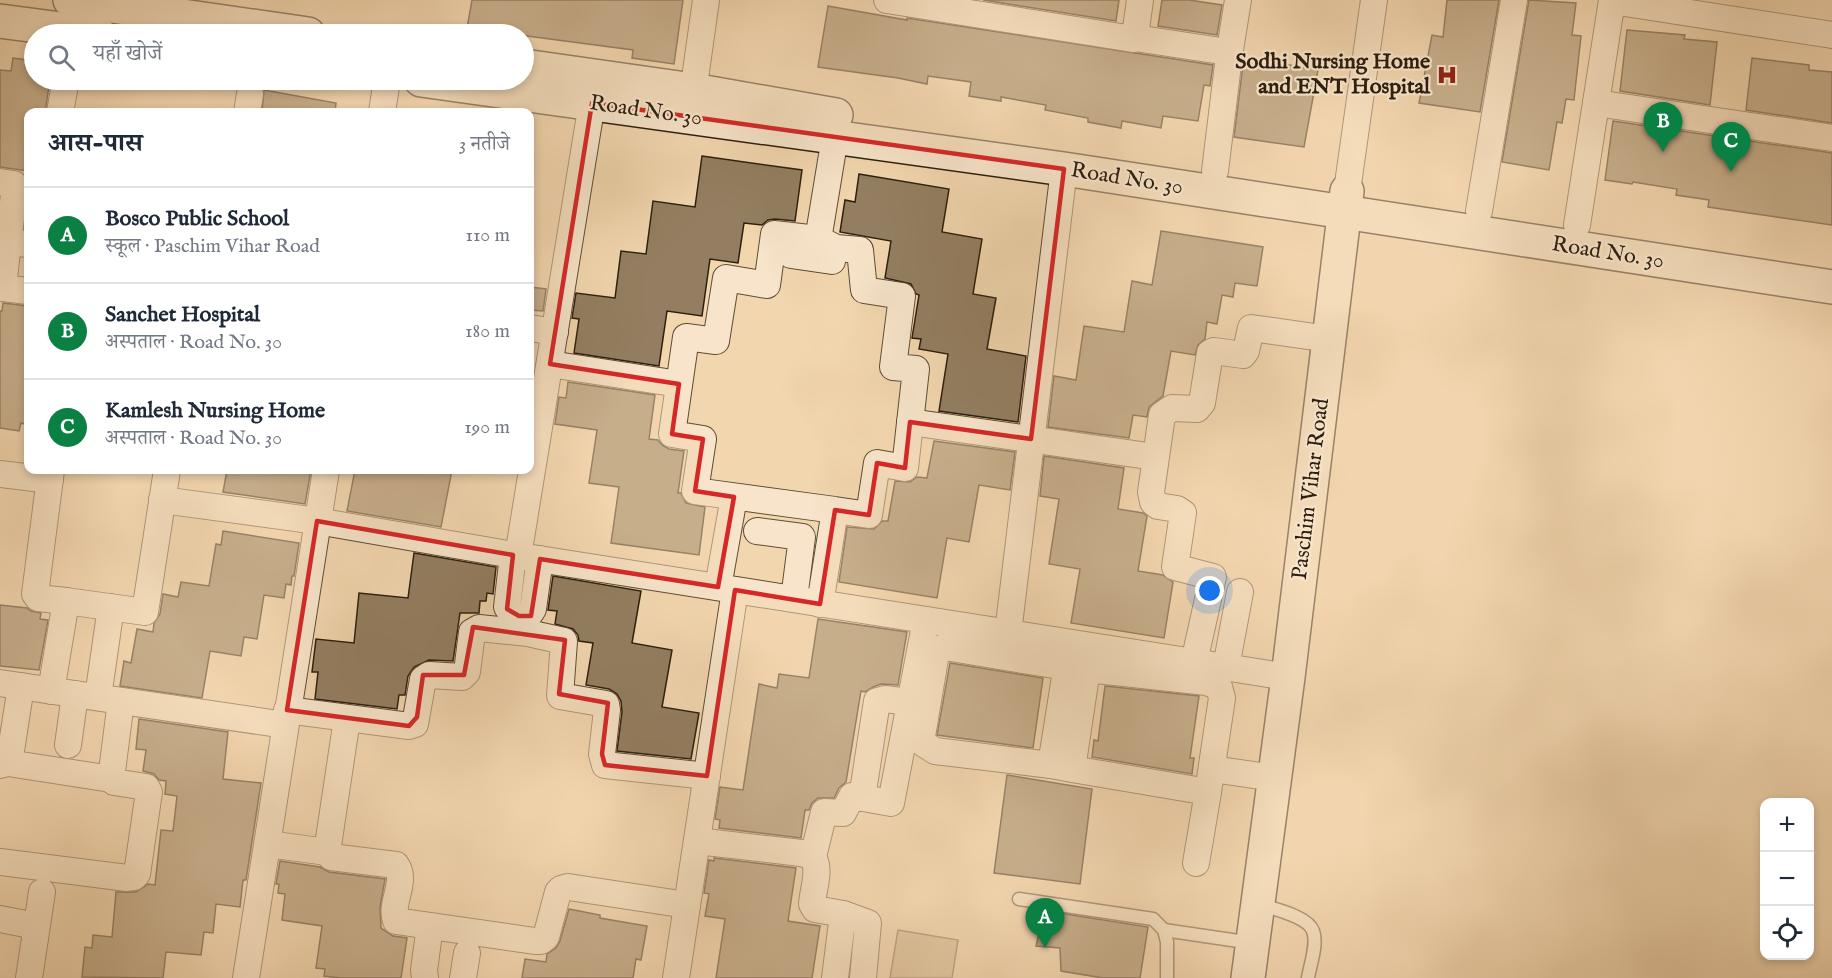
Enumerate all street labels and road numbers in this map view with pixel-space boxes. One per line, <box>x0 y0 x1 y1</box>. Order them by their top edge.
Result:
street label: Road No. 30 <box>588 89 704 133</box>
street label: Road No. 30 <box>1069 156 1185 202</box>
street label: Road No. 30 <box>1550 230 1666 276</box>
street label: Paschim Vihar Road <box>1286 396 1336 581</box>

